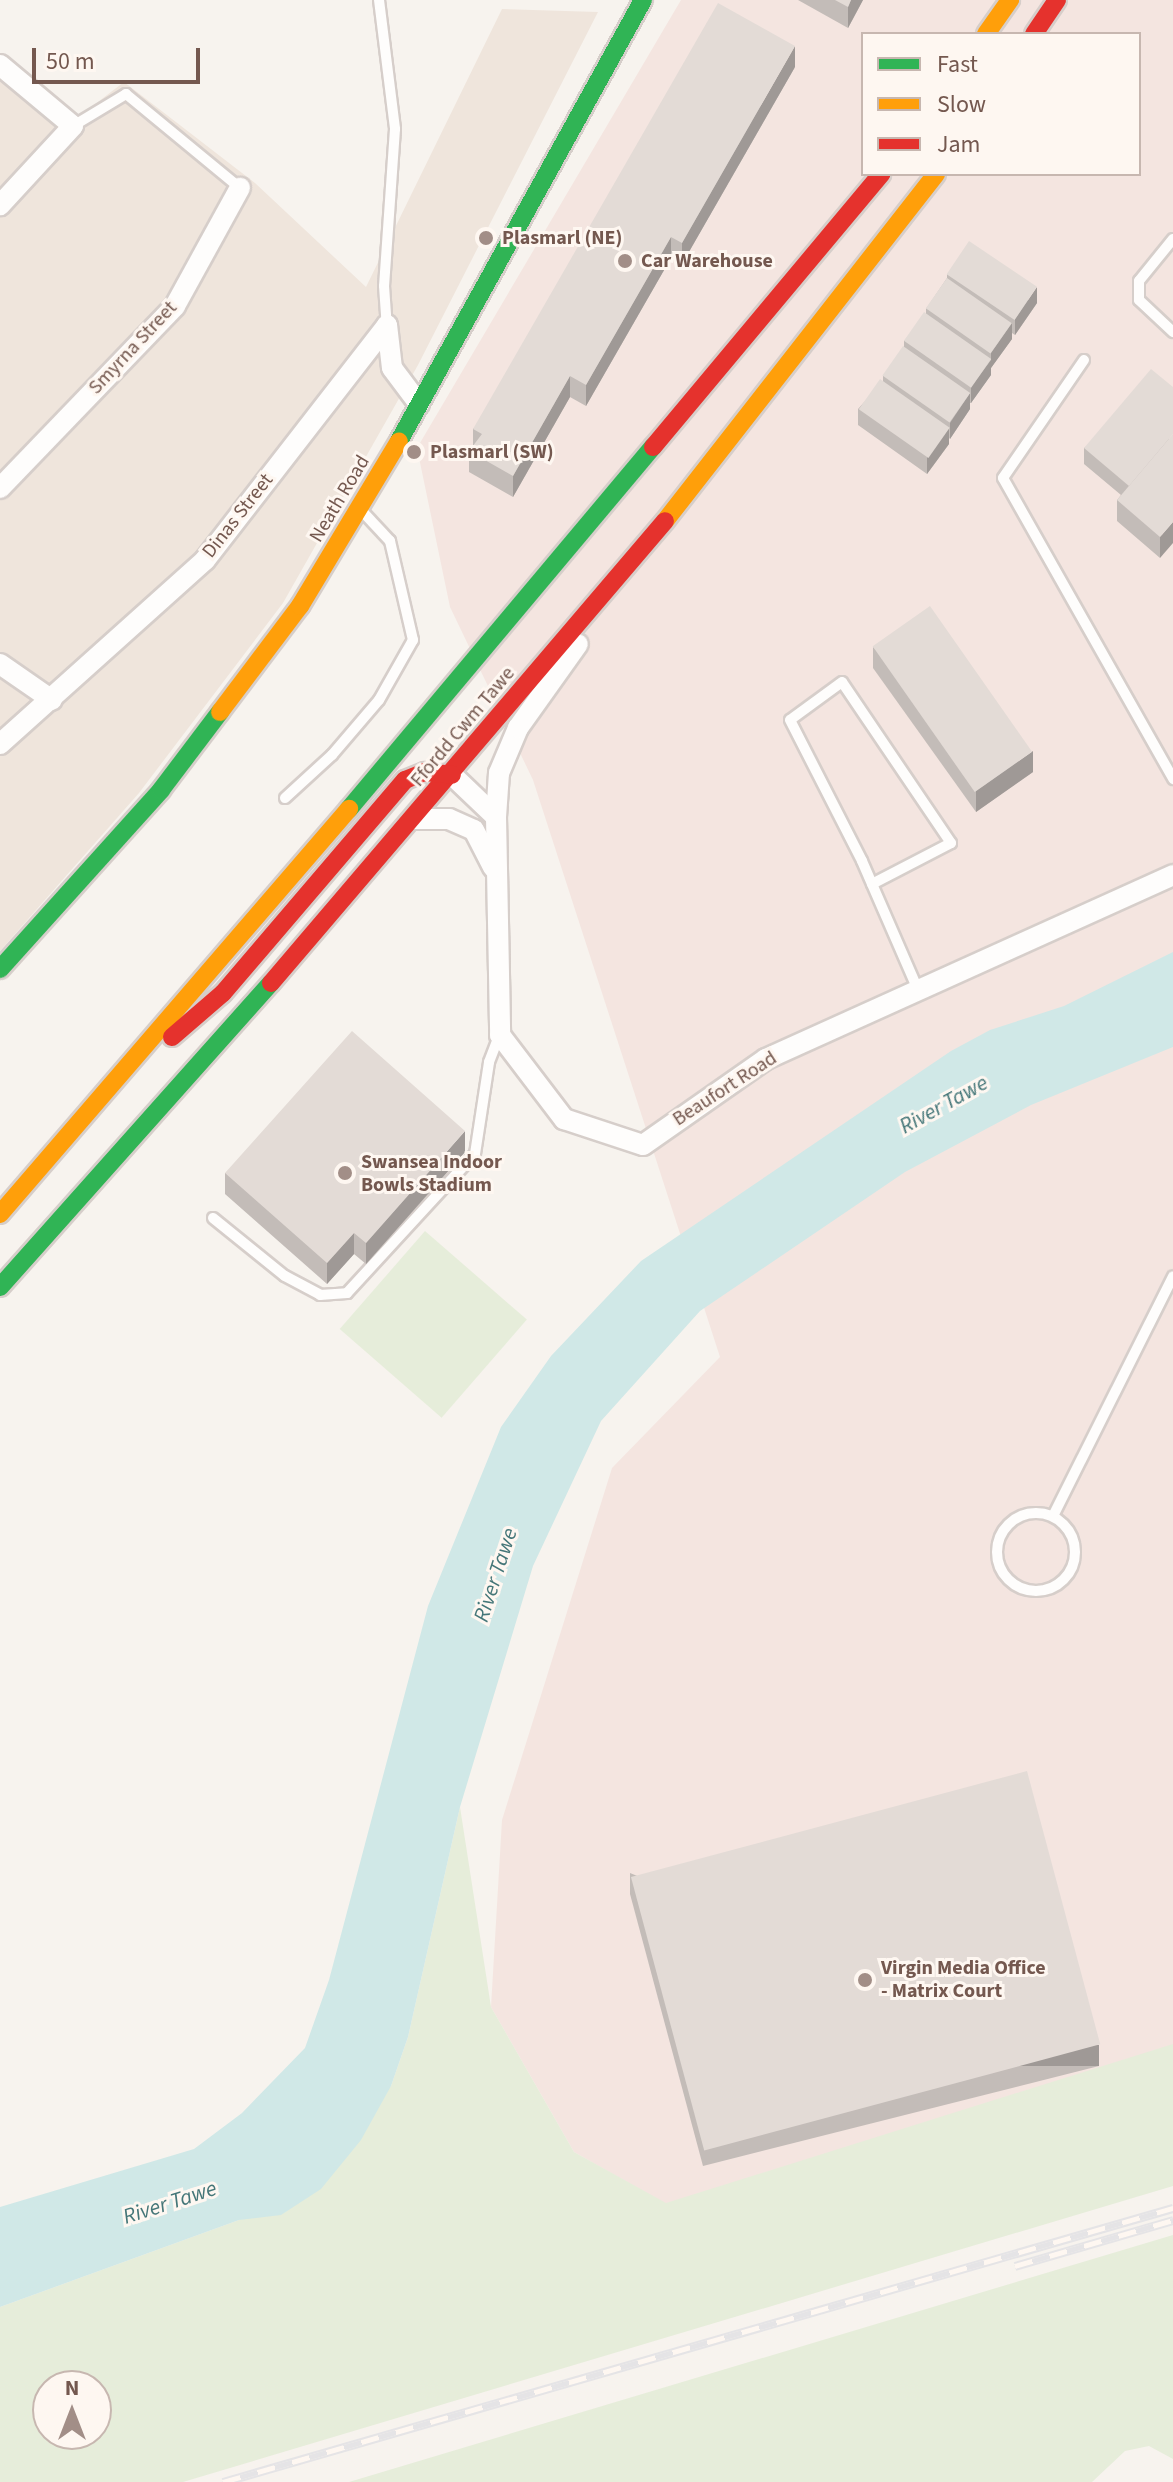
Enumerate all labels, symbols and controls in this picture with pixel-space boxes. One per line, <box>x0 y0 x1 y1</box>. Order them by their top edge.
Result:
scale bar <box>36 32 204 82</box>
legend <box>861 32 1141 176</box>
text: 50 m <box>46 44 95 79</box>
text: Fast <box>937 47 978 82</box>
text: Slow <box>937 87 986 122</box>
text: Jam <box>937 127 981 162</box>
place label: Plasmarl (NE) <box>502 226 622 250</box>
marker: Plasmarl (NE) <box>477 229 495 247</box>
place label: Car Warehouse <box>641 249 773 273</box>
marker: Car Warehouse <box>616 252 634 270</box>
street label: Smyrna Street <box>84 296 182 400</box>
place label: Plasmarl (SW) <box>430 440 554 464</box>
marker: Plasmarl (SW) <box>405 443 423 461</box>
street label: Neath Road <box>305 451 375 547</box>
street label: Dinas Street <box>198 469 278 563</box>
street label: Ffordd Cwm Tawe <box>406 662 520 792</box>
street label: Beaufort Road <box>668 1046 782 1132</box>
water label: River Tawe <box>895 1070 993 1140</box>
place label: Swansea Indoor Bowls Stadium <box>361 1150 502 1197</box>
marker: Swansea Indoor Bowls Stadium <box>336 1164 354 1182</box>
water label: River Tawe <box>468 1525 524 1625</box>
place label: Virgin Media Office - Matrix Court <box>881 1956 1046 2003</box>
marker: Virgin Media Office - Matrix Court <box>856 1971 874 1989</box>
water label: River Tawe <box>120 2175 220 2231</box>
north arrow <box>32 2370 112 2450</box>
text: N <box>65 2372 79 2404</box>

